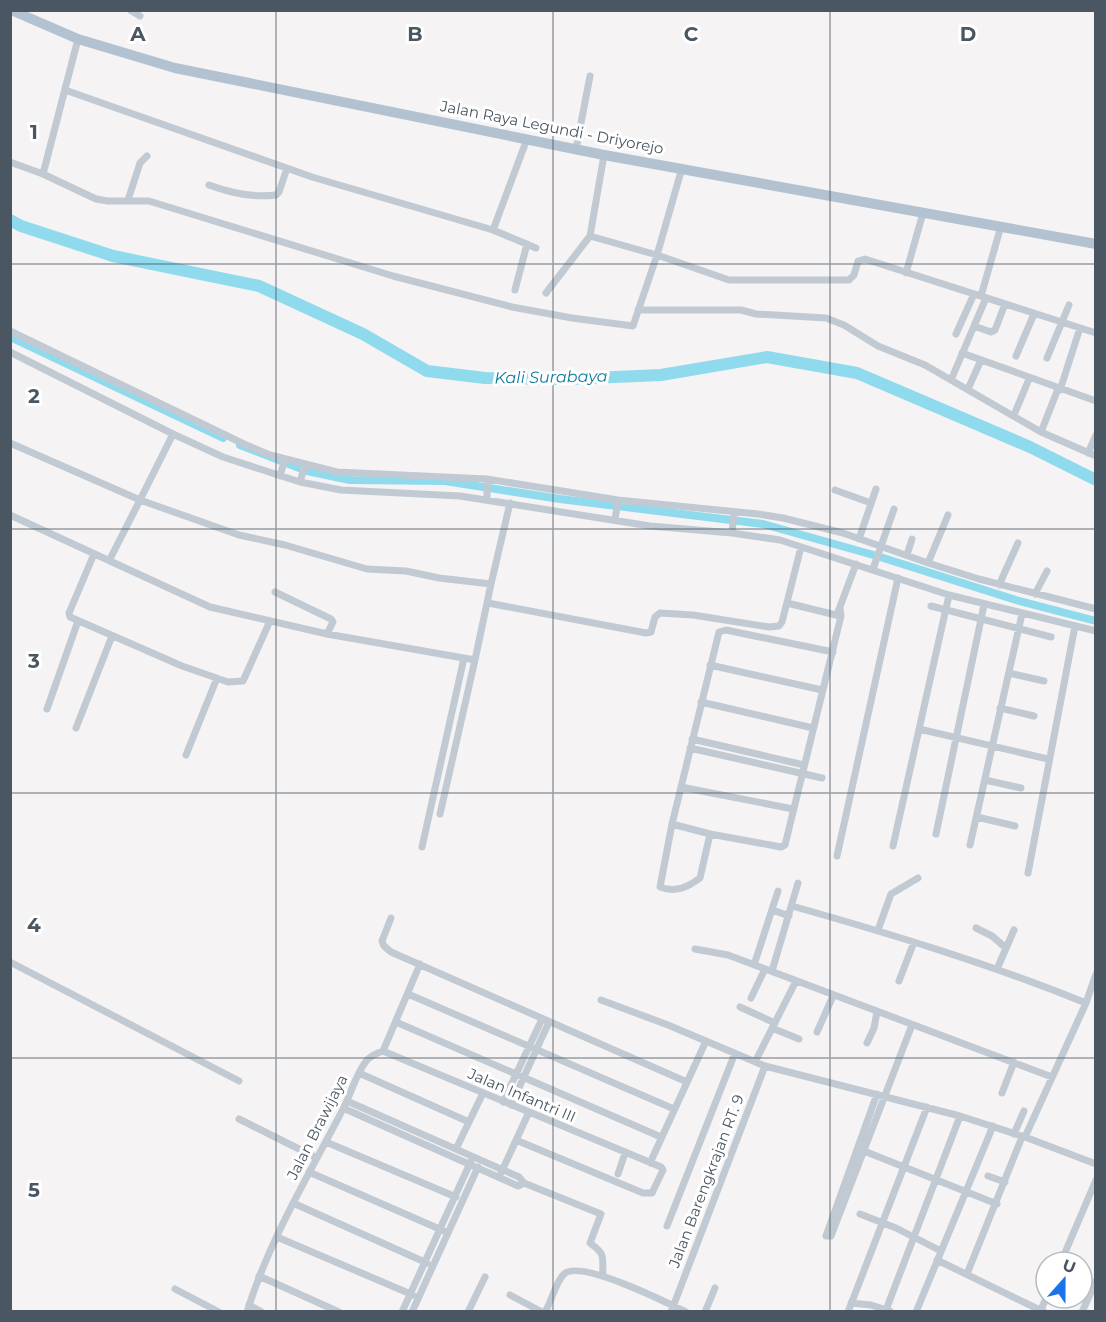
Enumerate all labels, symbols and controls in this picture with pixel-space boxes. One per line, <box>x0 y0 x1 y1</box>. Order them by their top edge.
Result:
text: A <box>129 22 146 46</box>
text: B <box>407 22 423 46</box>
text: C <box>684 22 699 46</box>
text: D <box>960 22 976 46</box>
street label: Jalan Raya Legundi - Driyorejo <box>438 96 665 158</box>
text: 1 <box>30 120 38 144</box>
water label: Kali Surabaya <box>494 367 608 387</box>
text: 2 <box>28 384 40 408</box>
text: 3 <box>27 649 40 673</box>
text: 4 <box>27 913 41 937</box>
street label: Jalan Infantri III <box>464 1063 579 1126</box>
street label: Jalan Brawijaya <box>282 1071 352 1184</box>
street label: Jalan Barengkrajan RT. 9 <box>664 1092 748 1271</box>
text: 5 <box>28 1178 40 1202</box>
north arrow <box>1034 1250 1094 1310</box>
text: U <box>1060 1255 1078 1278</box>

